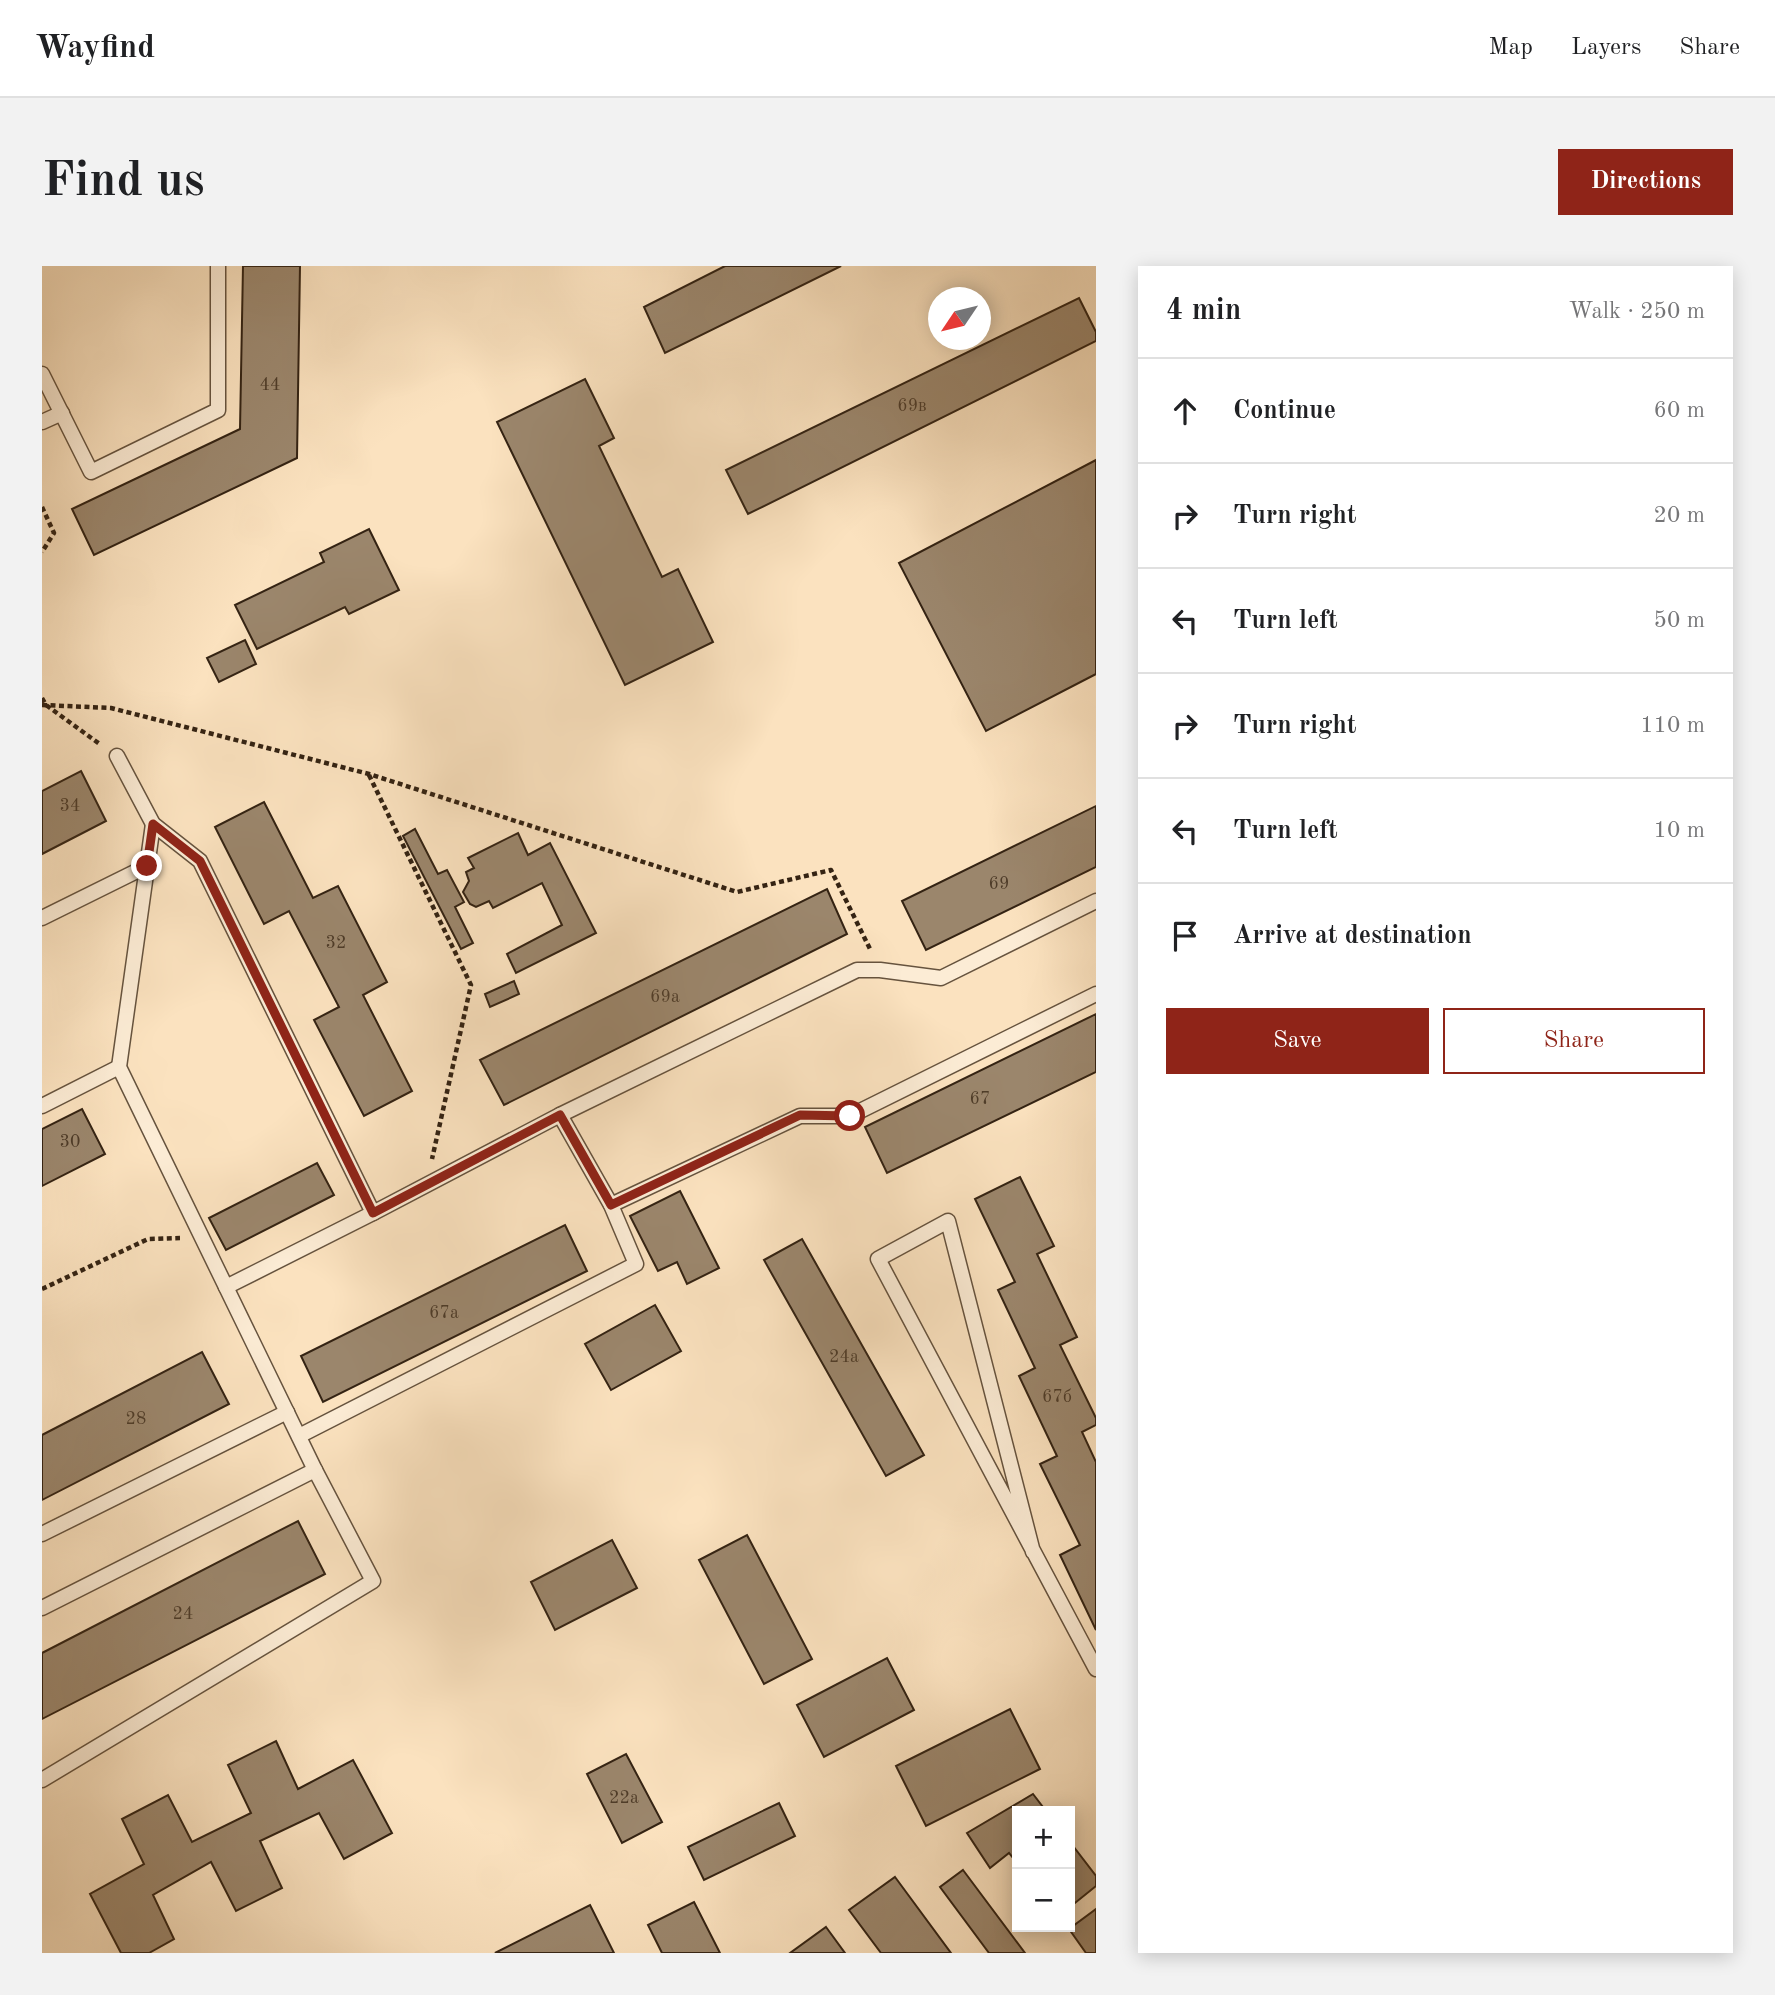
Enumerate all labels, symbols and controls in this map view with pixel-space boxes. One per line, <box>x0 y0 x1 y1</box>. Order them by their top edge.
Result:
text: Wayfind <box>35 32 155 65</box>
text: Map <box>1489 36 1533 60</box>
text: Layers <box>1571 36 1641 60</box>
text: Share <box>1679 36 1740 60</box>
button: Directions <box>1558 149 1733 215</box>
text: Find us <box>42 158 205 207</box>
north arrow <box>928 287 991 350</box>
text: 4 min <box>1166 296 1241 326</box>
text: Walk · 250 m <box>1569 300 1705 323</box>
house number: 44 <box>260 376 280 394</box>
icon: ahead <box>1166 392 1204 430</box>
house number: 69в <box>897 397 927 415</box>
text: Continue <box>1233 398 1336 424</box>
text: 60 m <box>1654 399 1705 422</box>
icon: right <box>1166 497 1204 535</box>
text: Turn right <box>1233 503 1356 529</box>
text: 20 m <box>1654 504 1705 527</box>
icon: left <box>1166 602 1204 640</box>
text: Turn left <box>1233 608 1338 634</box>
text: 50 m <box>1654 609 1705 632</box>
icon: right <box>1166 707 1204 745</box>
text: Turn right <box>1233 713 1356 739</box>
text: 110 m <box>1640 714 1705 737</box>
house number: 34 <box>60 797 80 815</box>
icon: left <box>1166 812 1204 850</box>
text: Turn left <box>1233 818 1338 844</box>
text: 10 m <box>1654 819 1705 842</box>
route end <box>131 850 162 881</box>
house number: 69 <box>989 875 1009 893</box>
icon: arrive <box>1166 917 1204 955</box>
text: Arrive at destination <box>1233 923 1472 949</box>
house number: 32 <box>326 934 346 952</box>
house number: 69а <box>650 988 680 1006</box>
button: Save <box>1166 1008 1429 1074</box>
button: Share <box>1443 1008 1705 1074</box>
house number: 67 <box>970 1090 990 1108</box>
route start <box>834 1100 865 1131</box>
house number: 30 <box>60 1133 80 1151</box>
house number: 67а <box>429 1304 459 1322</box>
house number: 24а <box>829 1348 859 1366</box>
house number: 67б <box>1042 1388 1072 1406</box>
house number: 28 <box>126 1410 146 1428</box>
house number: 24 <box>173 1605 193 1623</box>
house number: 22а <box>609 1789 639 1807</box>
map controls <box>1012 1806 1075 1932</box>
button: + <box>1012 1806 1075 1869</box>
button: − <box>1012 1869 1075 1932</box>

